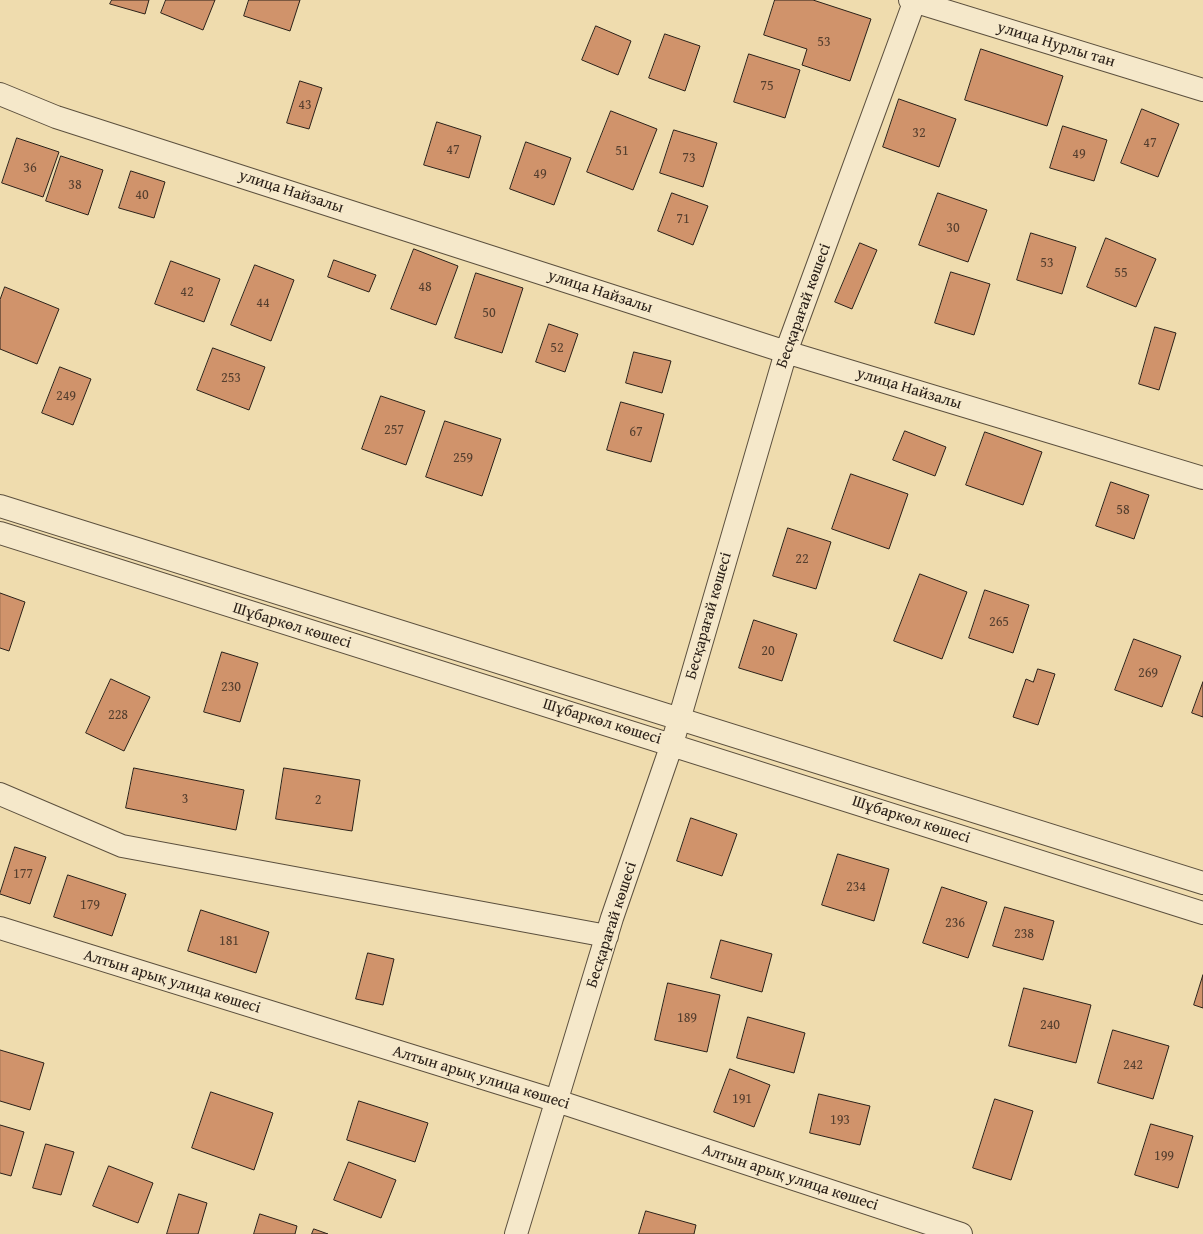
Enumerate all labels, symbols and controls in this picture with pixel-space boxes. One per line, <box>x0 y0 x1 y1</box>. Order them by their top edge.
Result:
street label: улица Нурлы тан <box>995 18 1117 72</box>
house number: 53 <box>817 34 831 50</box>
house number: 75 <box>760 78 774 94</box>
house number: 43 <box>298 97 312 113</box>
house number: 32 <box>912 125 926 141</box>
house number: 47 <box>1143 135 1157 151</box>
house number: 47 <box>446 142 460 158</box>
house number: 51 <box>615 143 629 159</box>
house number: 49 <box>1072 146 1086 162</box>
house number: 73 <box>682 150 696 166</box>
house number: 36 <box>23 160 37 176</box>
street label: улица Найзалы <box>236 166 346 218</box>
house number: 49 <box>533 166 547 182</box>
house number: 38 <box>68 177 82 193</box>
house number: 40 <box>135 187 149 203</box>
house number: 71 <box>676 211 690 227</box>
house number: 30 <box>946 220 960 236</box>
street label: Бесқарағай көшесі <box>773 241 835 371</box>
house number: 53 <box>1040 255 1054 271</box>
house number: 55 <box>1114 265 1128 281</box>
street label: улица Найзалы <box>545 266 655 318</box>
house number: 48 <box>418 279 432 295</box>
house number: 42 <box>180 284 194 300</box>
house number: 44 <box>256 295 270 311</box>
house number: 50 <box>482 305 496 321</box>
house number: 52 <box>550 340 564 356</box>
street label: улица Найзалы <box>854 364 964 414</box>
house number: 253 <box>221 370 241 386</box>
house number: 249 <box>56 388 76 404</box>
house number: 257 <box>384 422 404 438</box>
house number: 67 <box>629 424 643 440</box>
house number: 259 <box>453 450 473 466</box>
house number: 58 <box>1116 502 1130 518</box>
street label: Бесқарағай көшесі <box>682 550 736 682</box>
house number: 22 <box>795 551 809 567</box>
street label: Шұбаркөл көшесі <box>230 599 354 653</box>
house number: 265 <box>989 614 1009 630</box>
house number: 20 <box>761 643 775 659</box>
house number: 269 <box>1138 665 1158 681</box>
house number: 230 <box>221 679 241 695</box>
street label: Шұбаркөл көшесі <box>540 695 664 749</box>
house number: 228 <box>108 707 128 723</box>
house number: 3 <box>182 791 188 807</box>
house number: 2 <box>315 792 321 808</box>
street label: Шұбаркөл көшесі <box>850 792 972 848</box>
street label: Бесқарағай көшесі <box>583 860 641 990</box>
house number: 177 <box>13 866 33 882</box>
house number: 234 <box>846 879 866 895</box>
house number: 179 <box>80 897 100 913</box>
house number: 236 <box>945 915 965 931</box>
house number: 238 <box>1014 926 1034 942</box>
house number: 181 <box>219 933 239 949</box>
street label: Алтын арық улица көшесі <box>81 946 263 1018</box>
house number: 189 <box>677 1010 697 1026</box>
house number: 240 <box>1040 1017 1060 1033</box>
street label: Алтын арық улица көшесі <box>390 1042 572 1114</box>
house number: 242 <box>1123 1057 1143 1073</box>
house number: 191 <box>732 1091 752 1107</box>
house number: 193 <box>830 1112 850 1128</box>
street label: Алтын арық улица көшесі <box>699 1140 881 1216</box>
house number: 199 <box>1154 1148 1174 1164</box>

